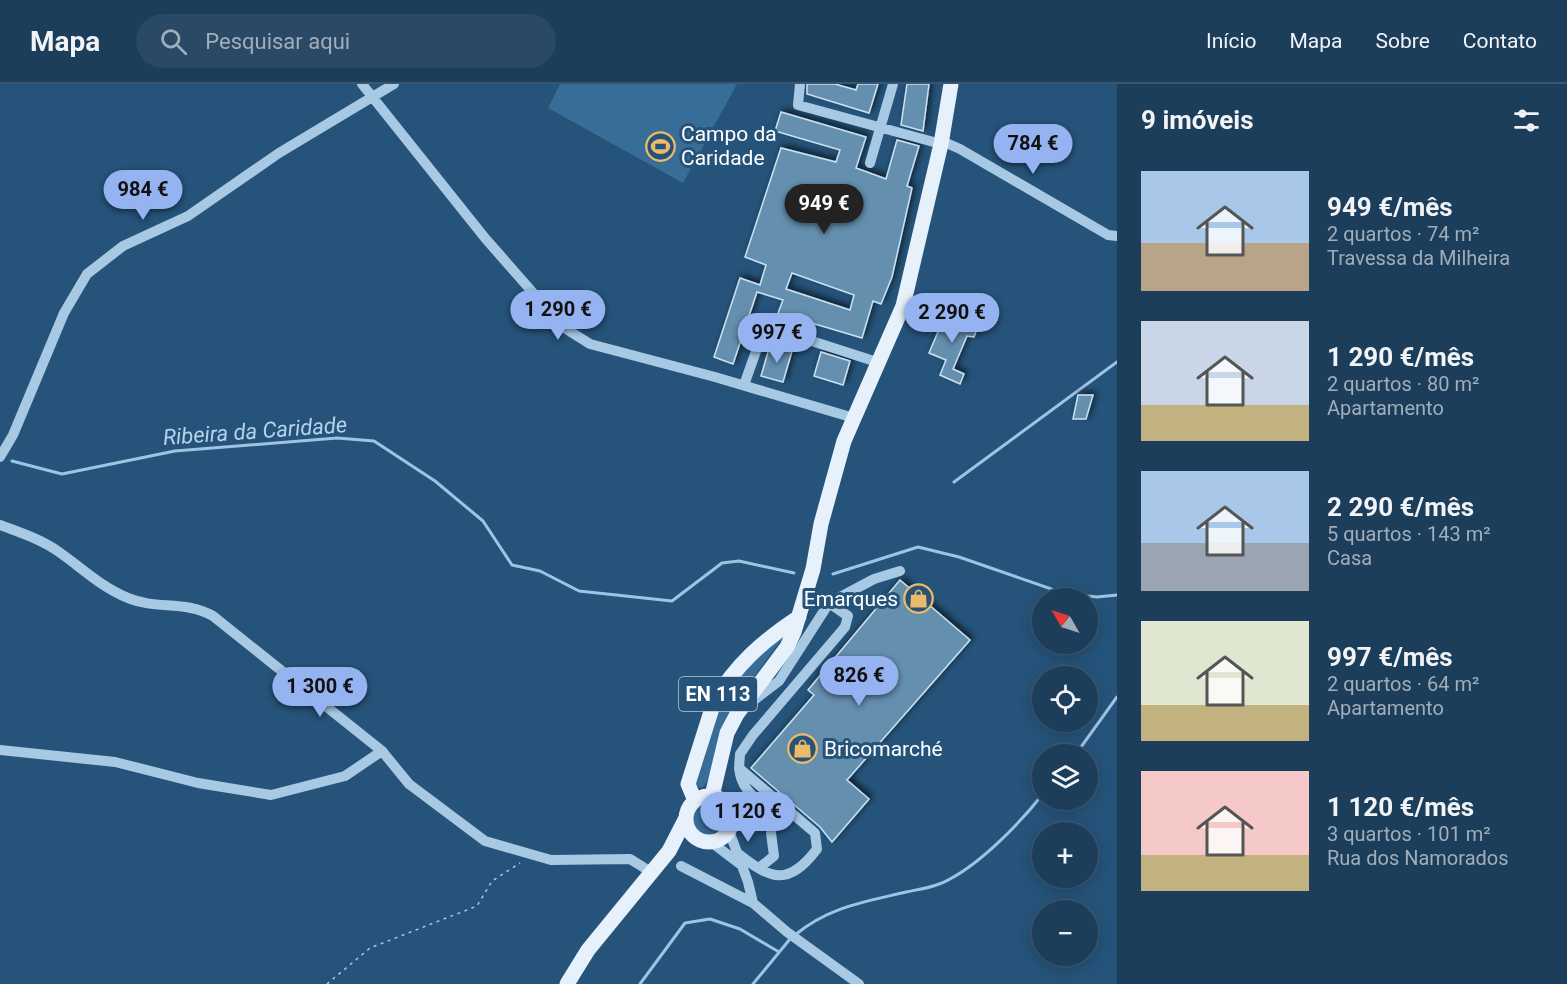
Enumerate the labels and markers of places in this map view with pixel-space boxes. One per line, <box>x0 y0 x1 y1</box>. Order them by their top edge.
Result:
place label: Campo da Caridade <box>681 122 777 170</box>
pin: 784 € <box>991 124 1075 175</box>
sports icon: Campo da Caridade <box>644 130 676 162</box>
pin: 984 € <box>101 170 185 221</box>
pin: 949 € <box>782 184 866 235</box>
pin: 1 290 € <box>503 290 613 341</box>
pin: 2 290 € <box>897 293 1007 344</box>
pin: 997 € <box>735 313 819 364</box>
shop icon: Emarques <box>903 583 935 615</box>
place label: Emarques <box>804 587 898 611</box>
pin: 826 € <box>817 656 901 707</box>
pin: 1 300 € <box>265 667 375 718</box>
shop icon: Bricomarché <box>787 733 819 765</box>
place label: Bricomarché <box>824 737 943 761</box>
pin: 1 120 € <box>693 792 803 843</box>

